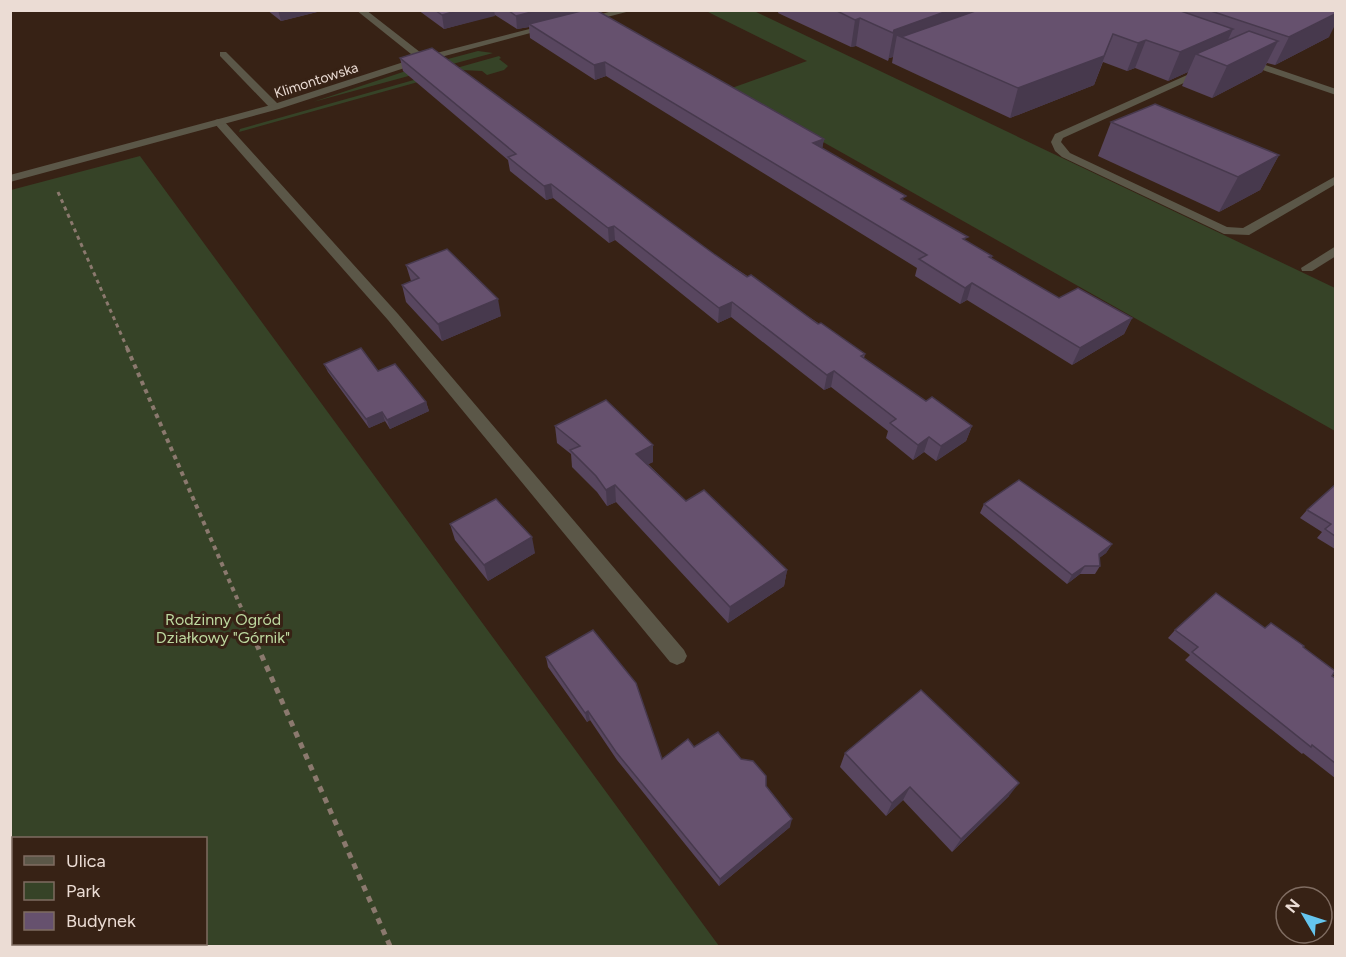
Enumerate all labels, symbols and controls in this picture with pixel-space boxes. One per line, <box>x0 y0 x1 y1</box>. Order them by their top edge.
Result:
street label: Klimontowska <box>272 59 360 102</box>
park label: Rodzinny Ogród Działkowy "Górnik" <box>156 610 290 647</box>
legend <box>12 837 207 945</box>
text: Ulica <box>66 850 106 872</box>
text: Park <box>66 880 101 902</box>
north arrow <box>1274 885 1334 945</box>
text: N <box>1281 895 1304 917</box>
text: Budynek <box>66 910 136 932</box>

